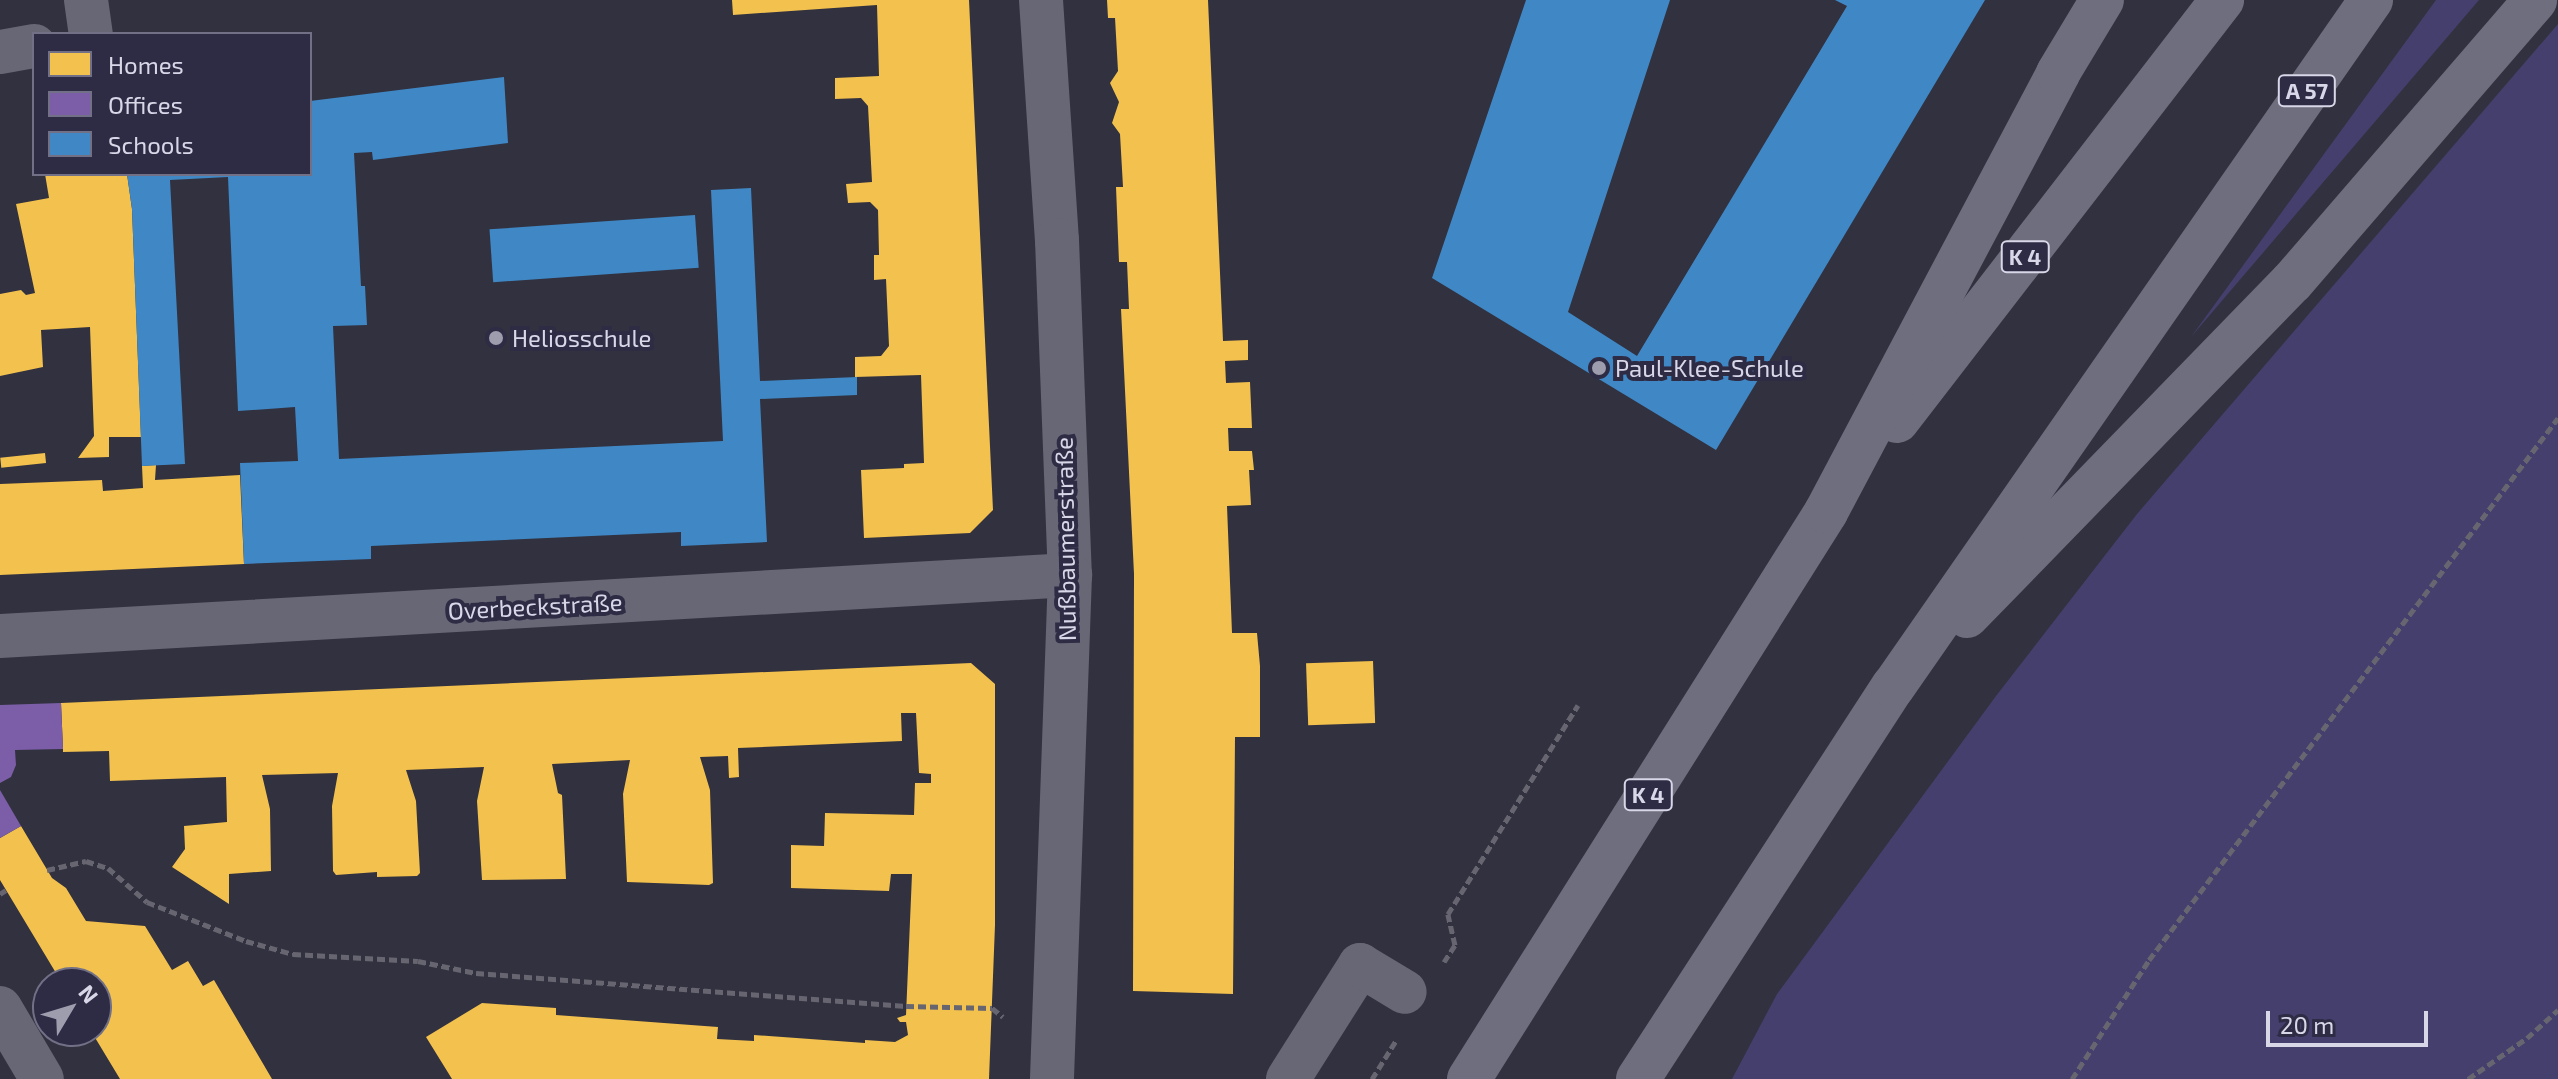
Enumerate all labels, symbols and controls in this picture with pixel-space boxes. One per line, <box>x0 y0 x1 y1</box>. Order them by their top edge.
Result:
legend <box>32 32 312 176</box>
text: Homes <box>108 50 184 79</box>
road number: A 57 <box>2277 73 2337 109</box>
text: Offices <box>108 90 183 119</box>
text: Schools <box>108 130 194 159</box>
road number: K 4 <box>1999 239 2051 275</box>
place label: Heliosschule <box>512 324 651 352</box>
marker: Heliosschule <box>487 329 505 347</box>
place label: Paul-Klee-Schule <box>1615 354 1804 382</box>
marker: Paul-Klee-Schule <box>1590 359 1608 377</box>
street label: Nußbaumerstraße <box>1049 437 1081 641</box>
street label: Overbeckstraße <box>447 587 623 625</box>
road number: K 4 <box>1622 777 1674 813</box>
north arrow <box>32 967 112 1047</box>
text: N <box>74 979 104 1008</box>
scale bar <box>2270 995 2432 1045</box>
text: 20 m <box>2280 1010 2334 1039</box>

